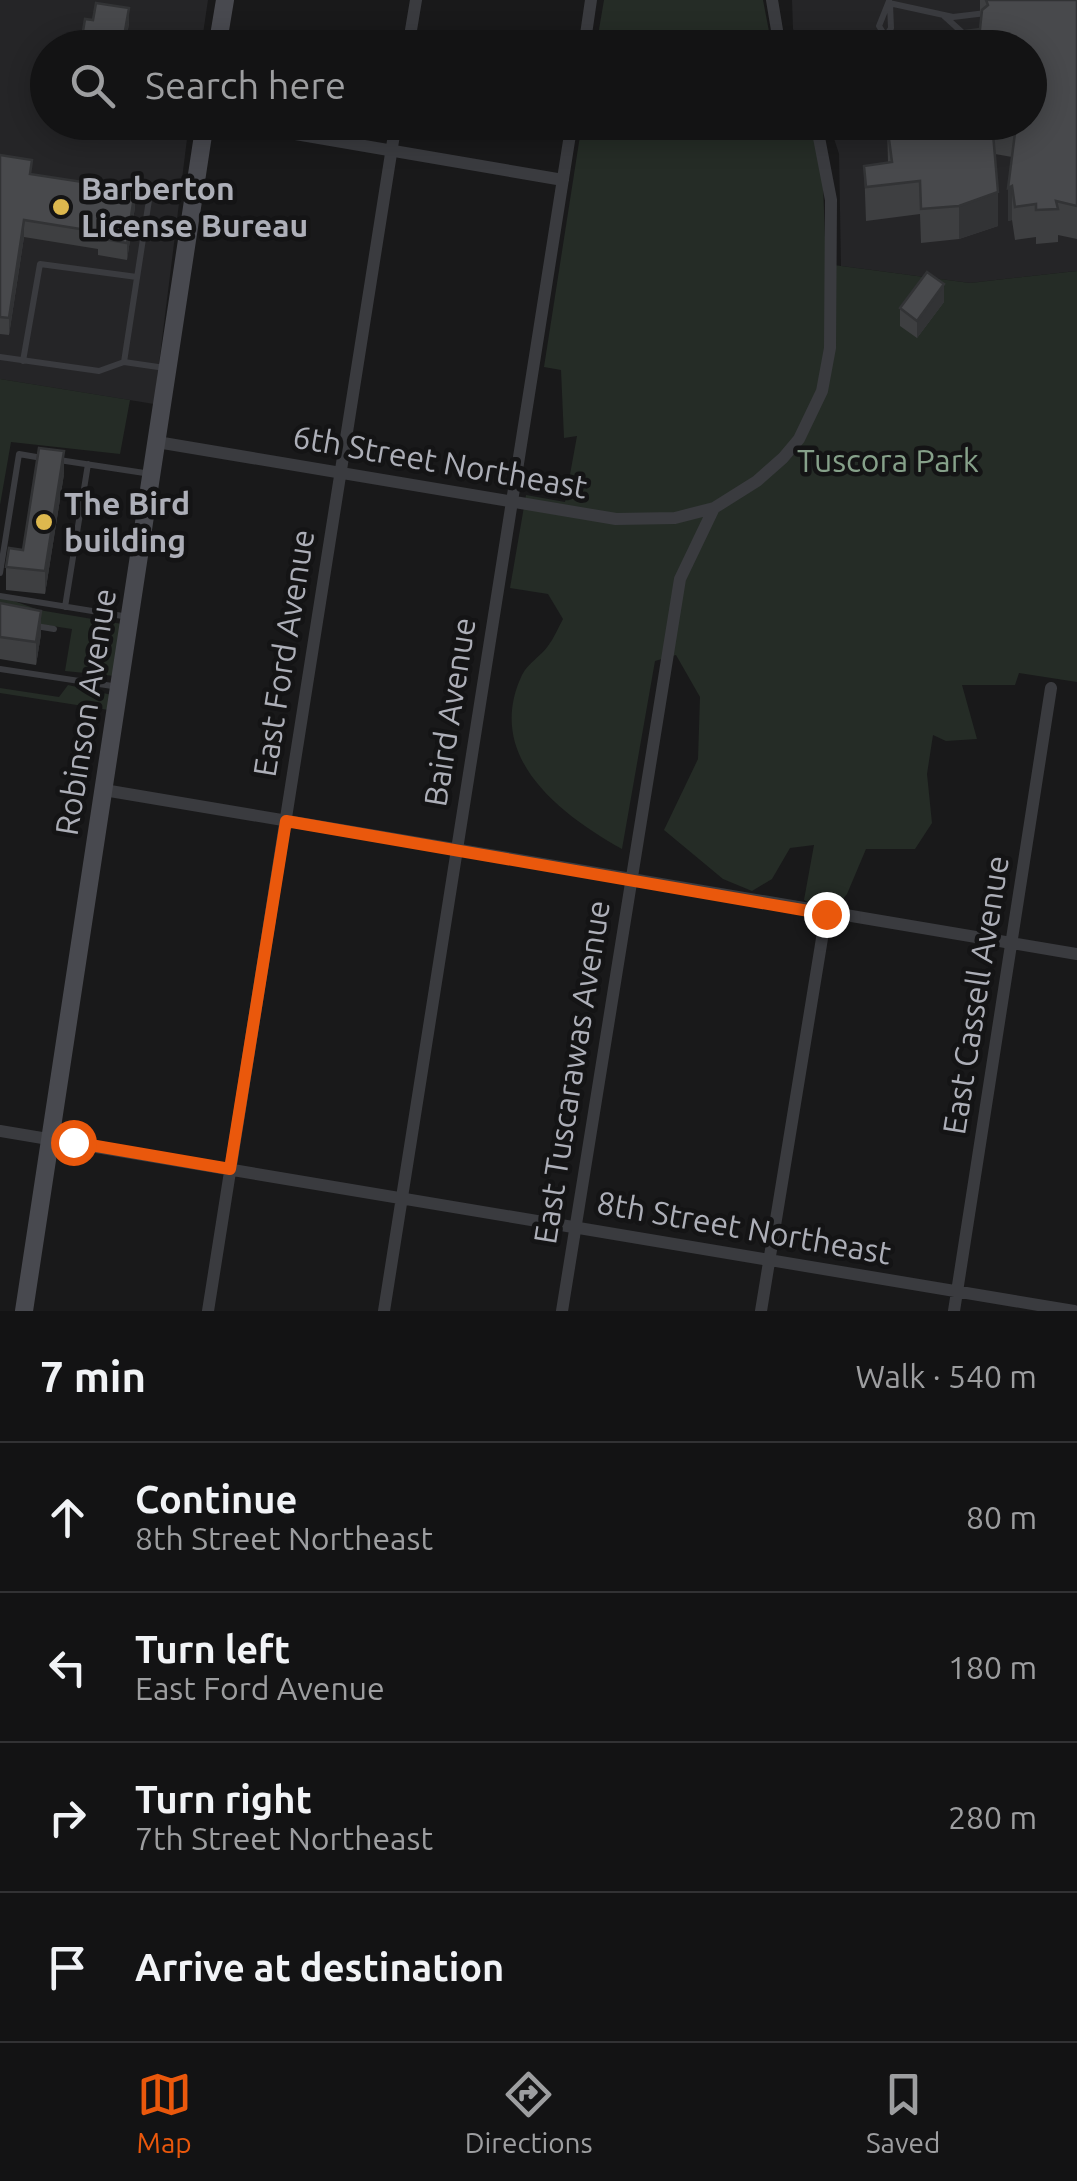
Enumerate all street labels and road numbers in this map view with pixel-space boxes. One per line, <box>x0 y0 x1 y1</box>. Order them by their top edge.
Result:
street label: 6th Street Northeast <box>290 417 590 505</box>
street label: East Ford Avenue <box>246 527 320 779</box>
street label: Robinson Avenue <box>48 586 122 838</box>
street label: Baird Avenue <box>416 615 482 809</box>
street label: East Cassell Avenue <box>935 853 1015 1137</box>
street label: East Tuscarawas Avenue <box>526 898 616 1246</box>
street label: 8th Street Northeast <box>594 1183 894 1271</box>

